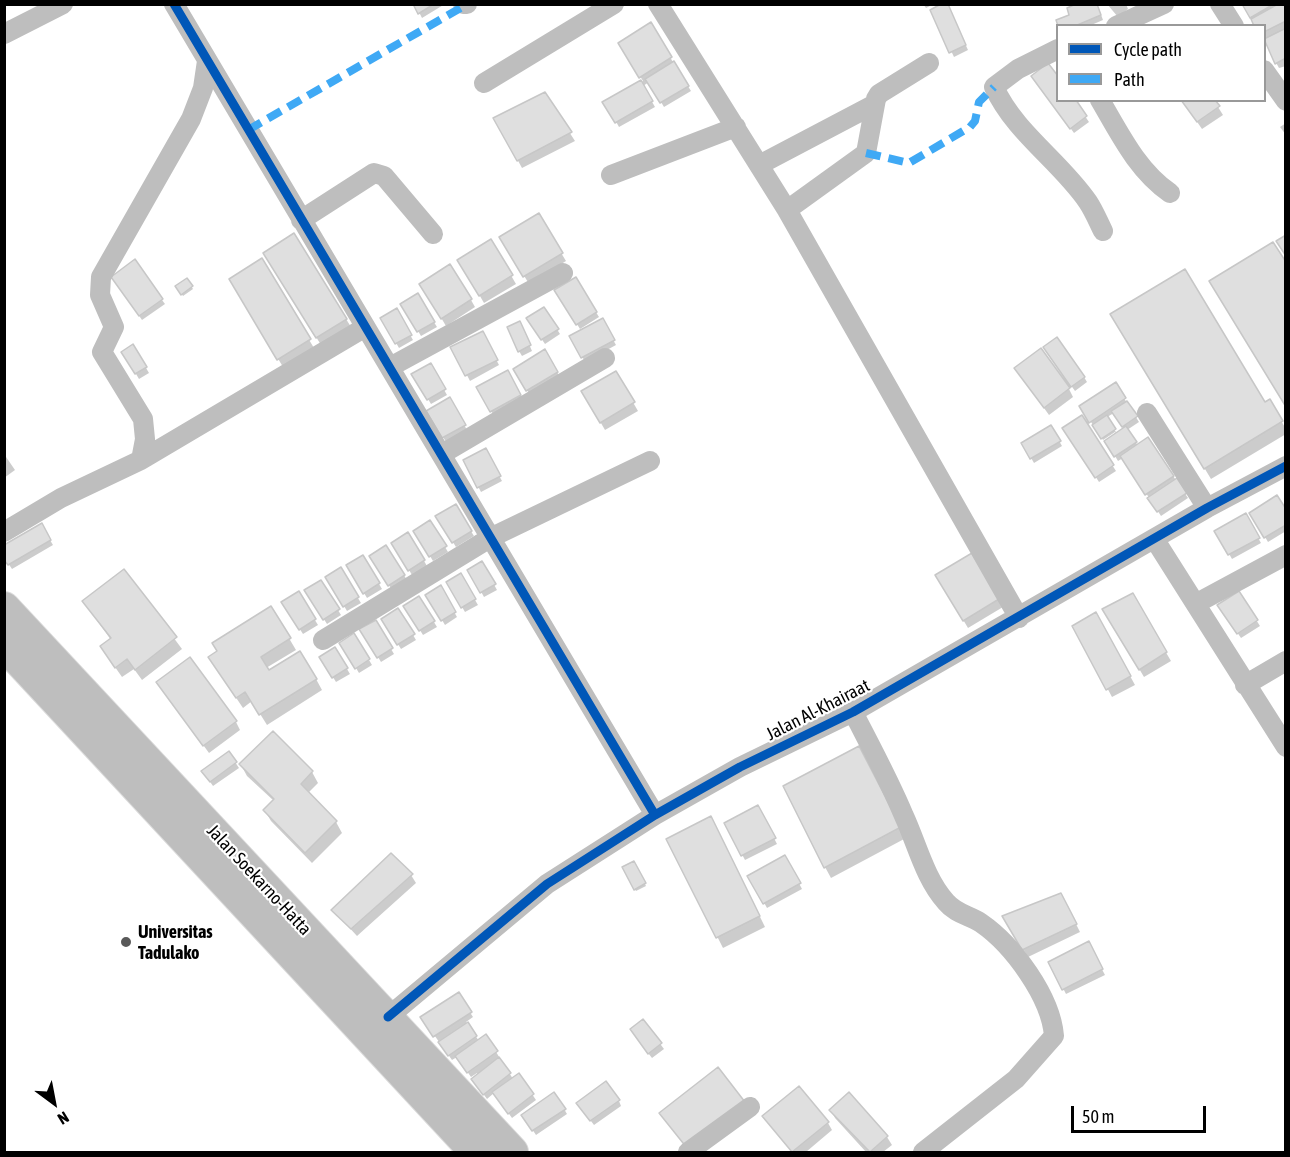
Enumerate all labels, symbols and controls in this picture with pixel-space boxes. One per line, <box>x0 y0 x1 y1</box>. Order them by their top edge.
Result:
legend <box>1056 24 1266 102</box>
text: Cycle path <box>1114 39 1182 60</box>
text: Path <box>1114 69 1145 90</box>
street label: Jalan Al-Khairaat <box>763 675 873 745</box>
street label: Jalan Soekarno-Hatta <box>202 820 316 940</box>
place label: Universitas Tadulako <box>138 921 213 964</box>
marker: Universitas Tadulako <box>119 935 133 949</box>
north arrow <box>24 1073 84 1133</box>
scale bar <box>1074 1094 1209 1132</box>
text: 50 m <box>1082 1106 1114 1127</box>
text: N <box>55 1108 72 1128</box>

